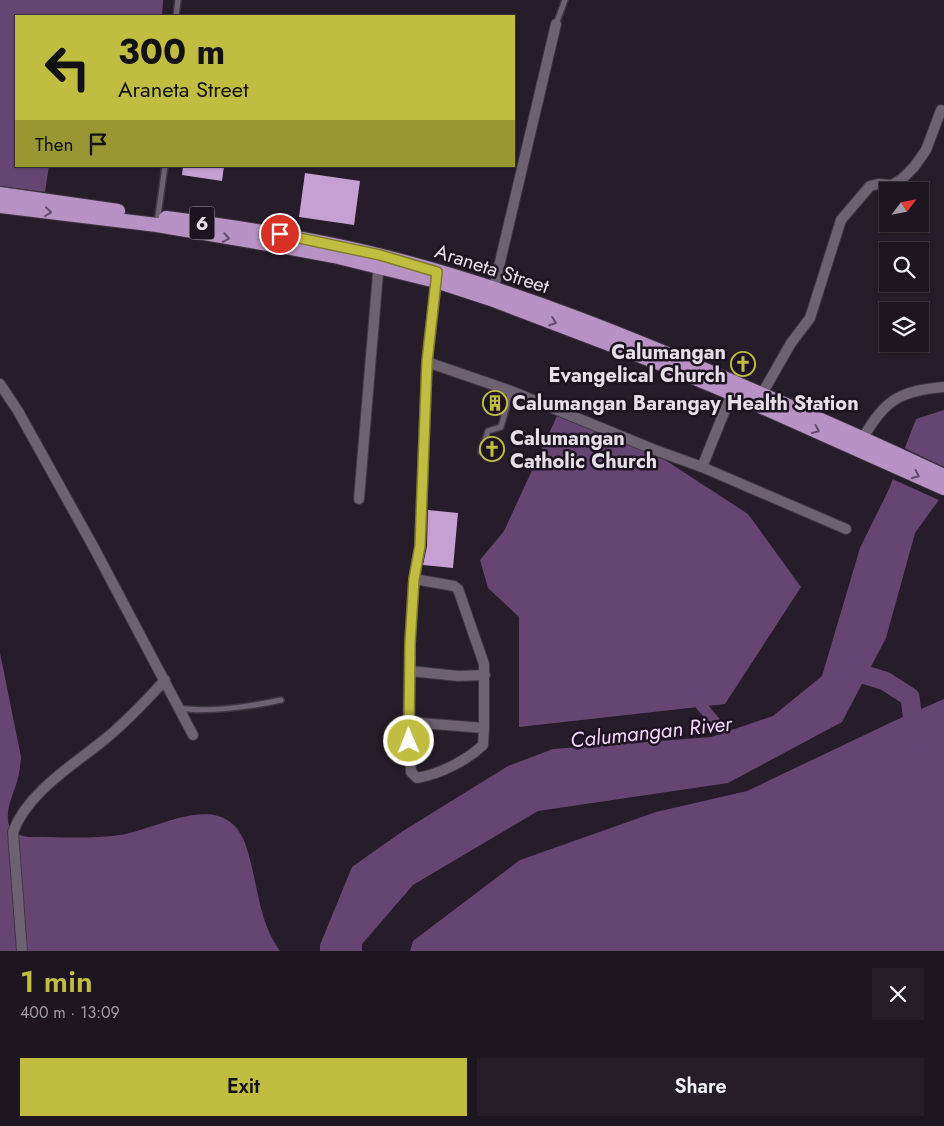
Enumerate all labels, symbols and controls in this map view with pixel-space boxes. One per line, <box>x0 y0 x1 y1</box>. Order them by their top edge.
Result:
text: 300 m <box>118 27 225 77</box>
icon: left <box>35 35 100 100</box>
text: Araneta Street <box>118 73 248 105</box>
icon: arrive <box>84 130 112 158</box>
text: Then <box>35 131 74 158</box>
north arrow <box>879 182 929 232</box>
map controls <box>879 182 929 352</box>
one-way arrow <box>45 206 53 217</box>
road number: 6 <box>190 207 214 240</box>
pin <box>259 213 301 255</box>
icon: arrive <box>266 220 294 248</box>
one-way arrow <box>222 232 231 242</box>
street label: Araneta Street <box>431 237 553 301</box>
button: search <box>879 242 929 292</box>
button: layers <box>879 302 929 352</box>
one-way arrow <box>548 316 556 326</box>
place label: Calumangan Evangelical Church <box>548 338 726 390</box>
church icon: Calumangan Evangelical Church <box>730 351 756 377</box>
place label: Calumangan Barangay Health Station <box>512 389 859 418</box>
building icon: Calumangan Barangay Health Station <box>482 390 508 416</box>
place label: Calumangan Catholic Church <box>510 424 657 476</box>
one-way arrow <box>811 424 820 435</box>
church icon: Calumangan Catholic Church <box>479 436 505 462</box>
one-way arrow <box>911 469 920 480</box>
water label: Calumangan River <box>569 708 734 755</box>
position arrow <box>382 714 434 766</box>
text: 1 min <box>20 960 93 1003</box>
button: close <box>872 968 924 1020</box>
text: 400 m · 13:09 <box>20 1001 120 1024</box>
button: Exit <box>20 1058 467 1116</box>
button: Share <box>477 1058 924 1116</box>

